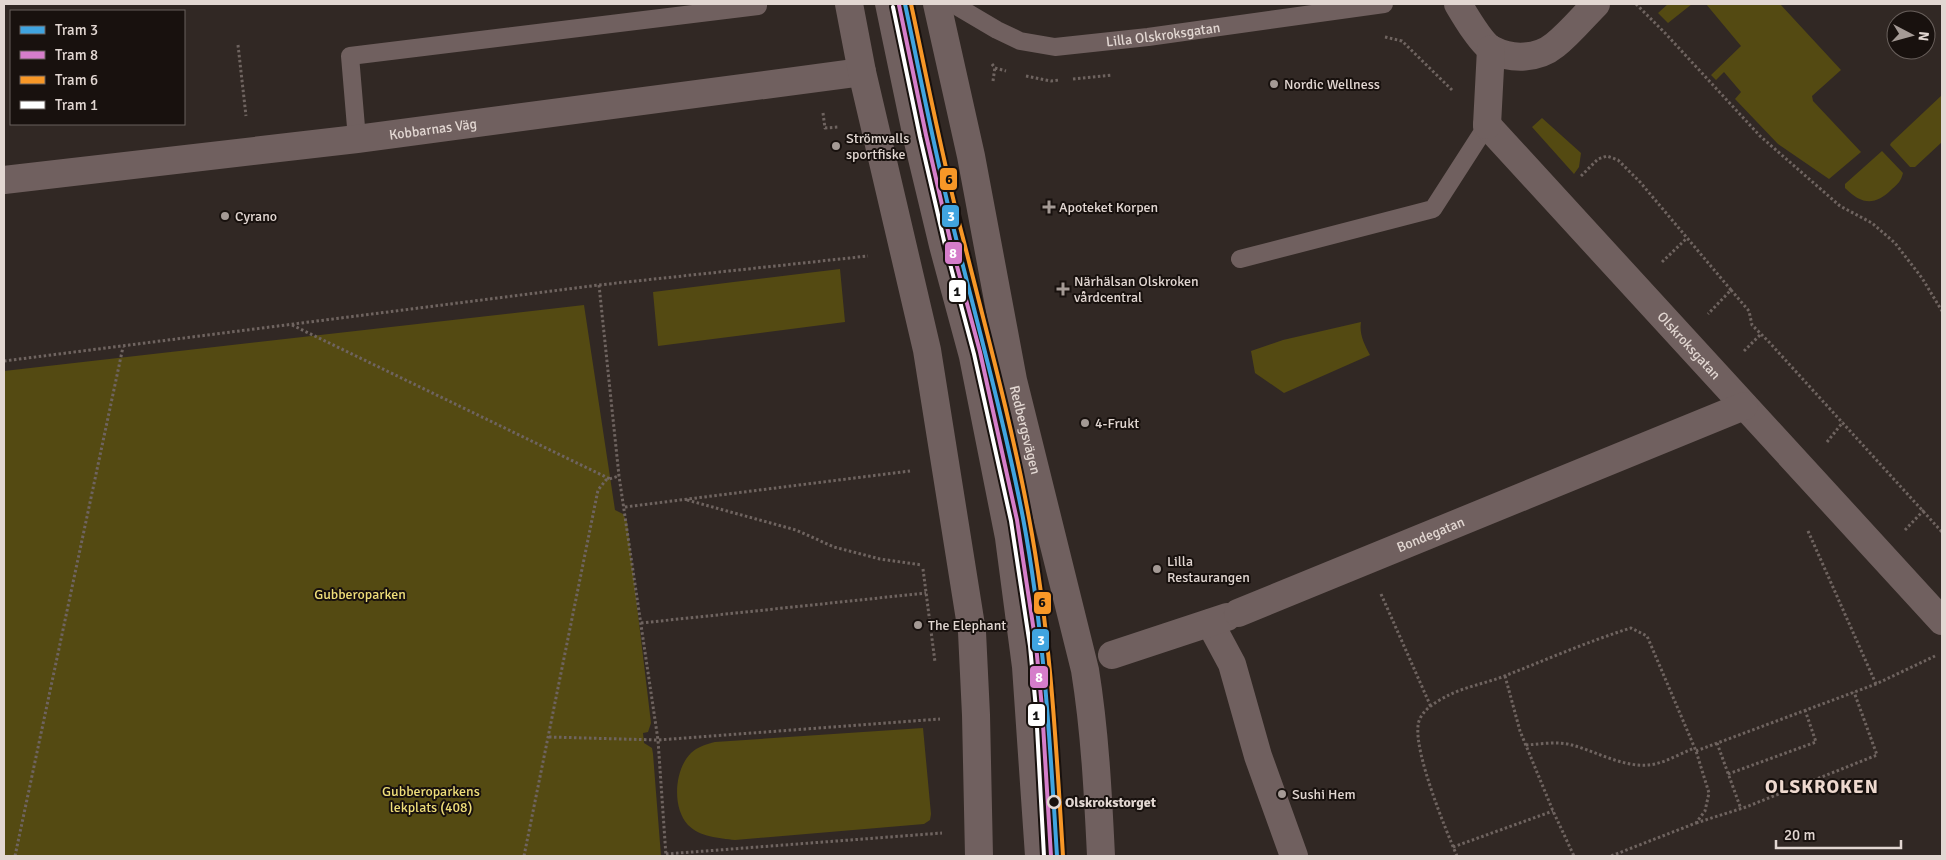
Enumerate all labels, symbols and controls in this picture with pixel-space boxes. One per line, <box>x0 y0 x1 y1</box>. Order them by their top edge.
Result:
legend <box>10 10 185 125</box>
north arrow <box>1886 10 1936 60</box>
street label: Lilla Olskroksgatan <box>1105 18 1221 50</box>
text: Tram 3 <box>55 21 98 39</box>
text: N <box>1914 31 1932 42</box>
text: Tram 8 <box>55 46 98 64</box>
text: Tram 6 <box>55 71 98 89</box>
place label: Nordic Wellness <box>1284 76 1380 93</box>
marker: Nordic Wellness <box>1268 78 1280 90</box>
text: Tram 1 <box>55 96 98 114</box>
street label: Kobbarnas Väg <box>388 115 478 143</box>
place label: Strömvalls sportfiske <box>846 130 909 163</box>
marker: Strömvalls sportfiske <box>830 140 842 152</box>
line badge: 6 <box>939 167 958 191</box>
text: 6 <box>945 171 953 188</box>
place label: Apoteket Korpen <box>1059 199 1158 216</box>
marker: Apoteket Korpen <box>1043 201 1055 213</box>
line badge: 3 <box>941 204 960 228</box>
place label: Cyrano <box>235 208 277 225</box>
text: 3 <box>947 208 955 225</box>
marker: Cyrano <box>219 210 231 222</box>
line badge: 8 <box>944 241 963 265</box>
text: 8 <box>949 245 957 262</box>
place label: Närhälsan Olskroken vårdcentral <box>1074 273 1199 306</box>
line badge: 1 <box>948 279 967 303</box>
marker: Närhälsan Olskroken vårdcentral <box>1056 282 1070 296</box>
text: 1 <box>953 283 961 300</box>
street label: Olskroksgatan <box>1654 308 1724 383</box>
street label: Redbergsvägen <box>1006 384 1045 476</box>
place label: 4-Frukt <box>1095 415 1139 432</box>
marker: 4-Frukt <box>1079 417 1091 429</box>
street label: Bondegatan <box>1394 513 1467 556</box>
place label: Lilla Restaurangen <box>1167 553 1250 586</box>
marker: Lilla Restaurangen <box>1151 563 1163 575</box>
park label: Gubberoparken <box>314 586 406 603</box>
line badge: 6 <box>1033 591 1052 615</box>
text: 6 <box>1038 594 1046 611</box>
place label: The Elephant <box>928 617 1006 634</box>
marker: The Elephant <box>912 619 924 631</box>
line badge: 3 <box>1031 628 1050 652</box>
text: 3 <box>1037 632 1045 649</box>
line badge: 8 <box>1029 665 1049 689</box>
text: 8 <box>1035 669 1043 686</box>
line badge: 1 <box>1027 703 1046 727</box>
text: 1 <box>1032 707 1040 724</box>
district label: OLSKROKEN <box>1765 775 1879 799</box>
park label: Gubberoparkens lekplats (408) <box>382 783 480 816</box>
place label: Sushi Hem <box>1292 786 1356 803</box>
marker: Sushi Hem <box>1276 788 1288 800</box>
place label: Olskrokstorget <box>1065 794 1157 811</box>
marker: Olskrokstorget <box>1047 795 1061 809</box>
scale bar <box>1776 818 1901 850</box>
text: 20 m <box>1784 826 1815 844</box>

